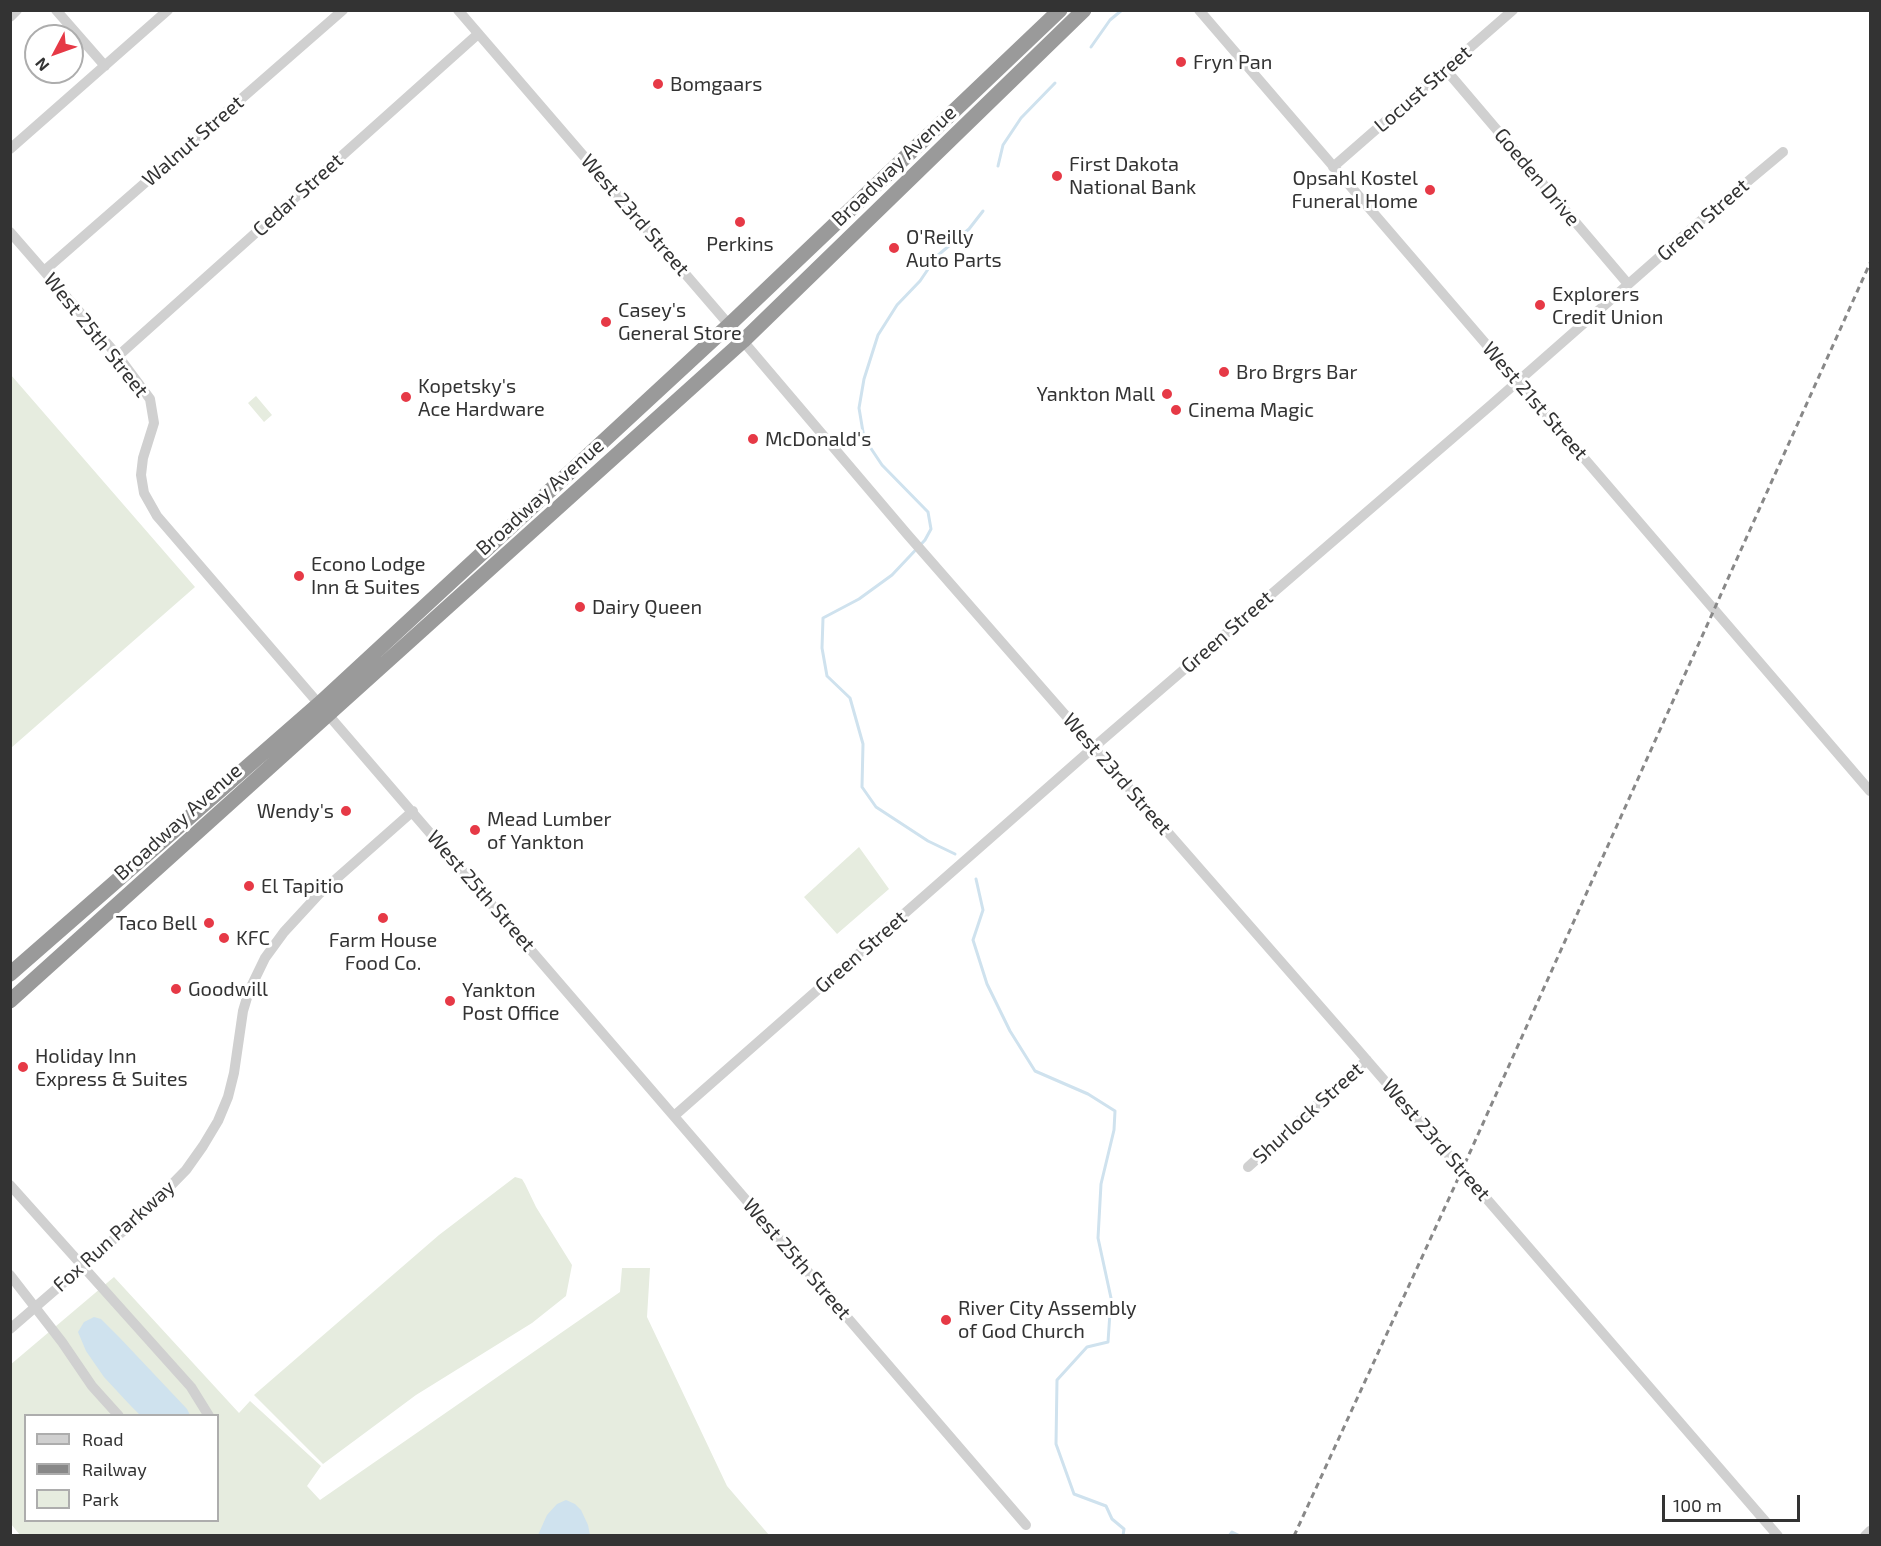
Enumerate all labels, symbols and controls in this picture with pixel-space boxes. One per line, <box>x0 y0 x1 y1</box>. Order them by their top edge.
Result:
north arrow <box>24 24 84 84</box>
street label: Locust Street <box>1370 40 1476 138</box>
place label: Fryn Pan <box>1193 50 1272 74</box>
text: N <box>31 54 53 75</box>
marker: Fryn Pan <box>1174 55 1188 69</box>
place label: Bomgaars <box>670 72 762 96</box>
marker: Bomgaars <box>651 77 665 91</box>
street label: Walnut Street <box>137 91 249 191</box>
street label: Broadway Avenue <box>827 101 961 231</box>
street label: Goeden Drive <box>1489 123 1585 231</box>
street label: Cedar Street <box>248 148 348 242</box>
street label: West 23rd Street <box>576 149 694 281</box>
place label: First Dakota National Bank <box>1069 152 1196 199</box>
place label: Opsahl Kostel Funeral Home <box>1291 166 1418 213</box>
marker: First Dakota National Bank <box>1050 169 1064 183</box>
street label: Green Street <box>1652 174 1754 266</box>
marker: Opsahl Kostel Funeral Home <box>1423 183 1437 197</box>
marker: Perkins <box>733 215 747 229</box>
place label: O'Reilly Auto Parts <box>906 225 1002 272</box>
place label: Perkins <box>706 232 774 256</box>
marker: O'Reilly Auto Parts <box>887 241 901 255</box>
street label: West 25th Street <box>39 268 153 402</box>
place label: Explorers Credit Union <box>1552 282 1663 329</box>
place label: Casey's General Store <box>618 298 742 345</box>
marker: Explorers Credit Union <box>1533 298 1547 312</box>
marker: Casey's General Store <box>599 315 613 329</box>
street label: West 21st Street <box>1477 337 1593 465</box>
place label: Bro Brgrs Bar <box>1236 360 1358 384</box>
marker: Bro Brgrs Bar <box>1217 365 1231 379</box>
place label: Kopetsky's Ace Hardware <box>418 374 545 421</box>
place label: Yankton Mall <box>1037 382 1155 406</box>
marker: Yankton Mall <box>1160 387 1174 401</box>
marker: Kopetsky's Ace Hardware <box>399 390 413 404</box>
place label: Cinema Magic <box>1188 398 1314 422</box>
marker: Cinema Magic <box>1169 403 1183 417</box>
place label: McDonald's <box>765 427 871 451</box>
marker: McDonald's <box>746 432 760 446</box>
street label: Broadway Avenue <box>471 433 609 561</box>
place label: Econo Lodge Inn & Suites <box>311 552 425 599</box>
marker: Econo Lodge Inn & Suites <box>292 569 306 583</box>
street label: Green Street <box>1176 586 1278 678</box>
place label: Dairy Queen <box>592 595 702 619</box>
marker: Dairy Queen <box>573 600 587 614</box>
street label: West 23rd Street <box>1058 708 1176 840</box>
street label: Broadway Avenue <box>109 758 247 886</box>
place label: Wendy's <box>257 799 334 823</box>
marker: Wendy's <box>339 804 353 818</box>
place label: Mead Lumber of Yankton <box>487 807 612 854</box>
marker: Mead Lumber of Yankton <box>468 823 482 837</box>
street label: West 25th Street <box>422 825 540 957</box>
place label: El Tapitio <box>261 874 344 898</box>
marker: El Tapitio <box>242 879 256 893</box>
street label: Green Street <box>810 906 912 998</box>
place label: Taco Bell <box>116 911 197 935</box>
marker: Farm House Food Co. <box>376 911 390 925</box>
marker: Taco Bell <box>202 916 216 930</box>
place label: KFC <box>236 926 270 950</box>
place label: Farm House Food Co. <box>329 928 437 975</box>
marker: KFC <box>217 931 231 945</box>
place label: Goodwill <box>188 977 268 1001</box>
place label: Yankton Post Office <box>462 978 560 1025</box>
marker: Goodwill <box>169 982 183 996</box>
marker: Yankton Post Office <box>443 994 457 1008</box>
place label: Holiday Inn Express & Suites <box>35 1044 188 1091</box>
street label: Shurlock Street <box>1248 1057 1368 1169</box>
marker: Holiday Inn Express & Suites <box>16 1060 30 1074</box>
street label: West 23rd Street <box>1377 1074 1495 1206</box>
street label: Fox Run Parkway <box>48 1175 180 1297</box>
street label: West 25th Street <box>738 1193 856 1325</box>
place label: River City Assembly of God Church <box>958 1296 1137 1343</box>
marker: River City Assembly of God Church <box>939 1313 953 1327</box>
legend <box>24 1414 219 1522</box>
text: Road <box>82 1428 123 1450</box>
text: Railway <box>82 1458 147 1480</box>
scale bar <box>1665 1483 1803 1521</box>
text: Park <box>82 1488 119 1510</box>
text: 100 m <box>1673 1494 1722 1516</box>

